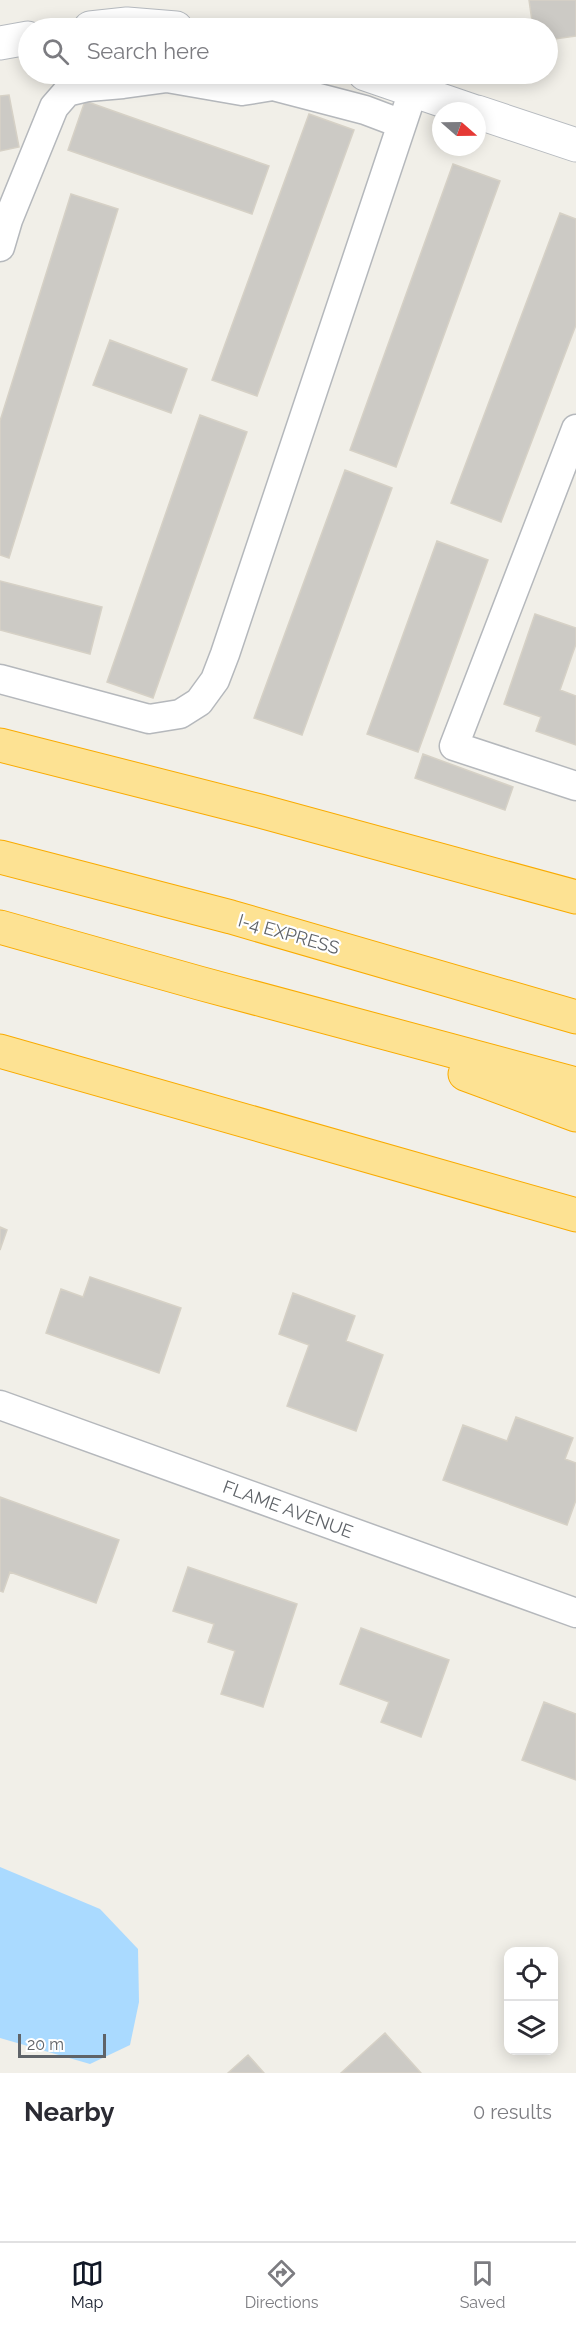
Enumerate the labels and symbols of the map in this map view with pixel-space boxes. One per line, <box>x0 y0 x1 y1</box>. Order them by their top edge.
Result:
north arrow <box>432 102 486 156</box>
street label: I-4 EXPRESS <box>236 910 342 958</box>
street label: FLAME AVENUE <box>220 1476 356 1542</box>
scale bar <box>18 2031 106 2058</box>

